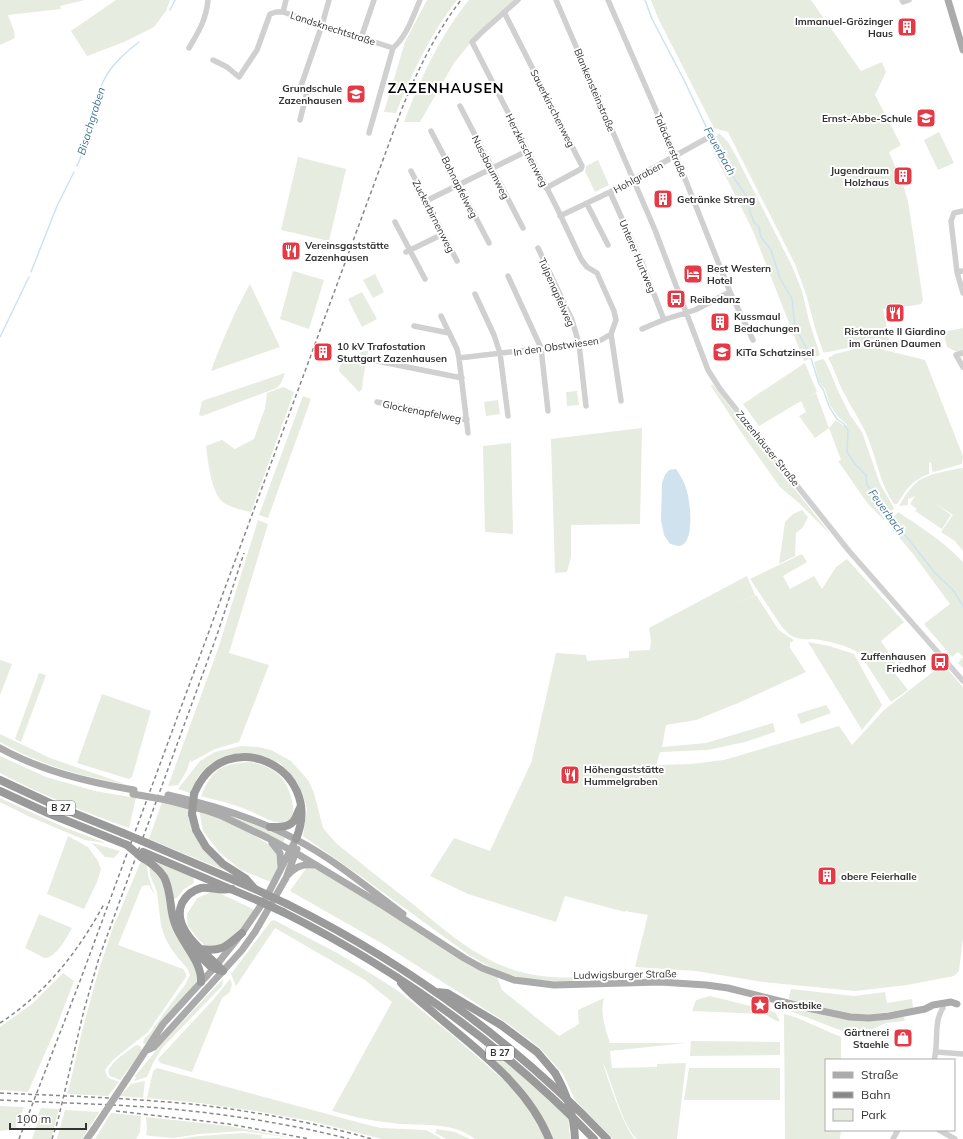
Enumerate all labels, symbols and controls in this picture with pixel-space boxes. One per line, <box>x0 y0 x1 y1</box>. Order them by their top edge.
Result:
street label: Landsknechtstraße <box>289 9 377 48</box>
place label: Immanuel-Grözinger Haus <box>795 15 893 40</box>
building icon: Immanuel-Grözinger Haus <box>896 16 918 38</box>
street label: Blankensteinstraße <box>571 47 618 134</box>
street label: Sauerkirschenweg <box>527 67 578 149</box>
district label: ZAZENHAUSEN <box>388 79 504 97</box>
place label: Grundschule Zazenhausen <box>278 82 343 107</box>
school or university icon: Grundschule Zazenhausen <box>345 83 367 105</box>
water label: Bisachgraben <box>74 85 108 157</box>
school or university icon: Ernst-Abbe-Schule <box>915 107 937 129</box>
street label: Taläckerstraße <box>651 111 690 179</box>
street label: Herzkirschenweg <box>503 112 551 189</box>
place label: Ernst-Abbe-Schule <box>822 112 913 125</box>
water label: Feuerbach <box>701 124 739 178</box>
street label: Nussbaumweg <box>469 133 512 201</box>
street label: Bohnapfelweg <box>438 154 481 220</box>
street label: Hohlgraben <box>611 158 665 196</box>
place label: Jugendraum Holzhaus <box>830 164 889 189</box>
building icon: Jugendraum Holzhaus <box>892 165 914 187</box>
street label: Zuckerbirnenweg <box>410 178 457 255</box>
building icon: Getränke Streng <box>652 188 674 210</box>
place label: Getränke Streng <box>677 193 755 206</box>
street label: Unterer Hurtweg <box>616 218 659 295</box>
place label: Vereinsgaststätte Zazenhausen <box>304 239 389 264</box>
restaurant icon: Vereinsgaststätte Zazenhausen <box>280 240 302 262</box>
street label: Tulpenapfelweg <box>536 256 578 329</box>
place label: Best Western Hotel <box>707 262 771 287</box>
hotel icon: Best Western Hotel <box>682 263 704 285</box>
bus stop icon: Reibedanz <box>665 288 687 310</box>
place label: Reibedanz <box>690 293 740 306</box>
restaurant icon: Ristorante Il Giardino im Grünen Daumen <box>884 302 906 324</box>
place label: Kussmaul Bedachungen <box>734 310 800 335</box>
building icon: Kussmaul Bedachungen <box>709 311 731 333</box>
place label: Ristorante Il Giardino im Grünen Daumen <box>844 325 946 350</box>
street label: In den Obstwiesen <box>513 334 600 359</box>
place label: 10 kV Trafostation Stuttgart Zazenhausen <box>337 340 447 365</box>
building icon: 10 kV Trafostation Stuttgart Zazenhausen <box>312 341 334 363</box>
school or university icon: KiTa Schatzinsel <box>711 341 733 363</box>
place label: KiTa Schatzinsel <box>736 346 814 359</box>
street label: Glockenapfelweg <box>382 397 462 425</box>
street label: Zazenhäuser Straße <box>733 408 802 489</box>
water label: Feuerbach <box>866 486 908 538</box>
place label: Zuffenhausen Friedhof <box>861 650 926 675</box>
bus stop icon: Zuffenhausen Friedhof <box>929 651 951 673</box>
place label: Höhengaststätte Hummelgraben <box>584 763 665 788</box>
restaurant icon: Höhengaststätte Hummelgraben <box>559 764 581 786</box>
road number: B 27 <box>47 801 75 815</box>
building icon: obere Feierhalle <box>816 865 838 887</box>
place label: obere Feierhalle <box>841 870 917 883</box>
street label: Ludwigsburger Straße <box>573 967 677 982</box>
place icon: Ghostbike <box>749 994 771 1016</box>
place label: Ghostbike <box>774 999 822 1012</box>
place label: Gärtnerei Staehle <box>844 1026 890 1051</box>
shop icon: Gärtnerei Staehle <box>892 1027 914 1049</box>
road number: B 27 <box>486 1046 514 1060</box>
legend <box>825 1059 955 1131</box>
text: Straße <box>861 1067 898 1082</box>
text: Bahn <box>861 1087 890 1102</box>
scale bar <box>10 1105 86 1131</box>
text: Park <box>861 1107 887 1122</box>
text: 100 m <box>16 1111 51 1126</box>

